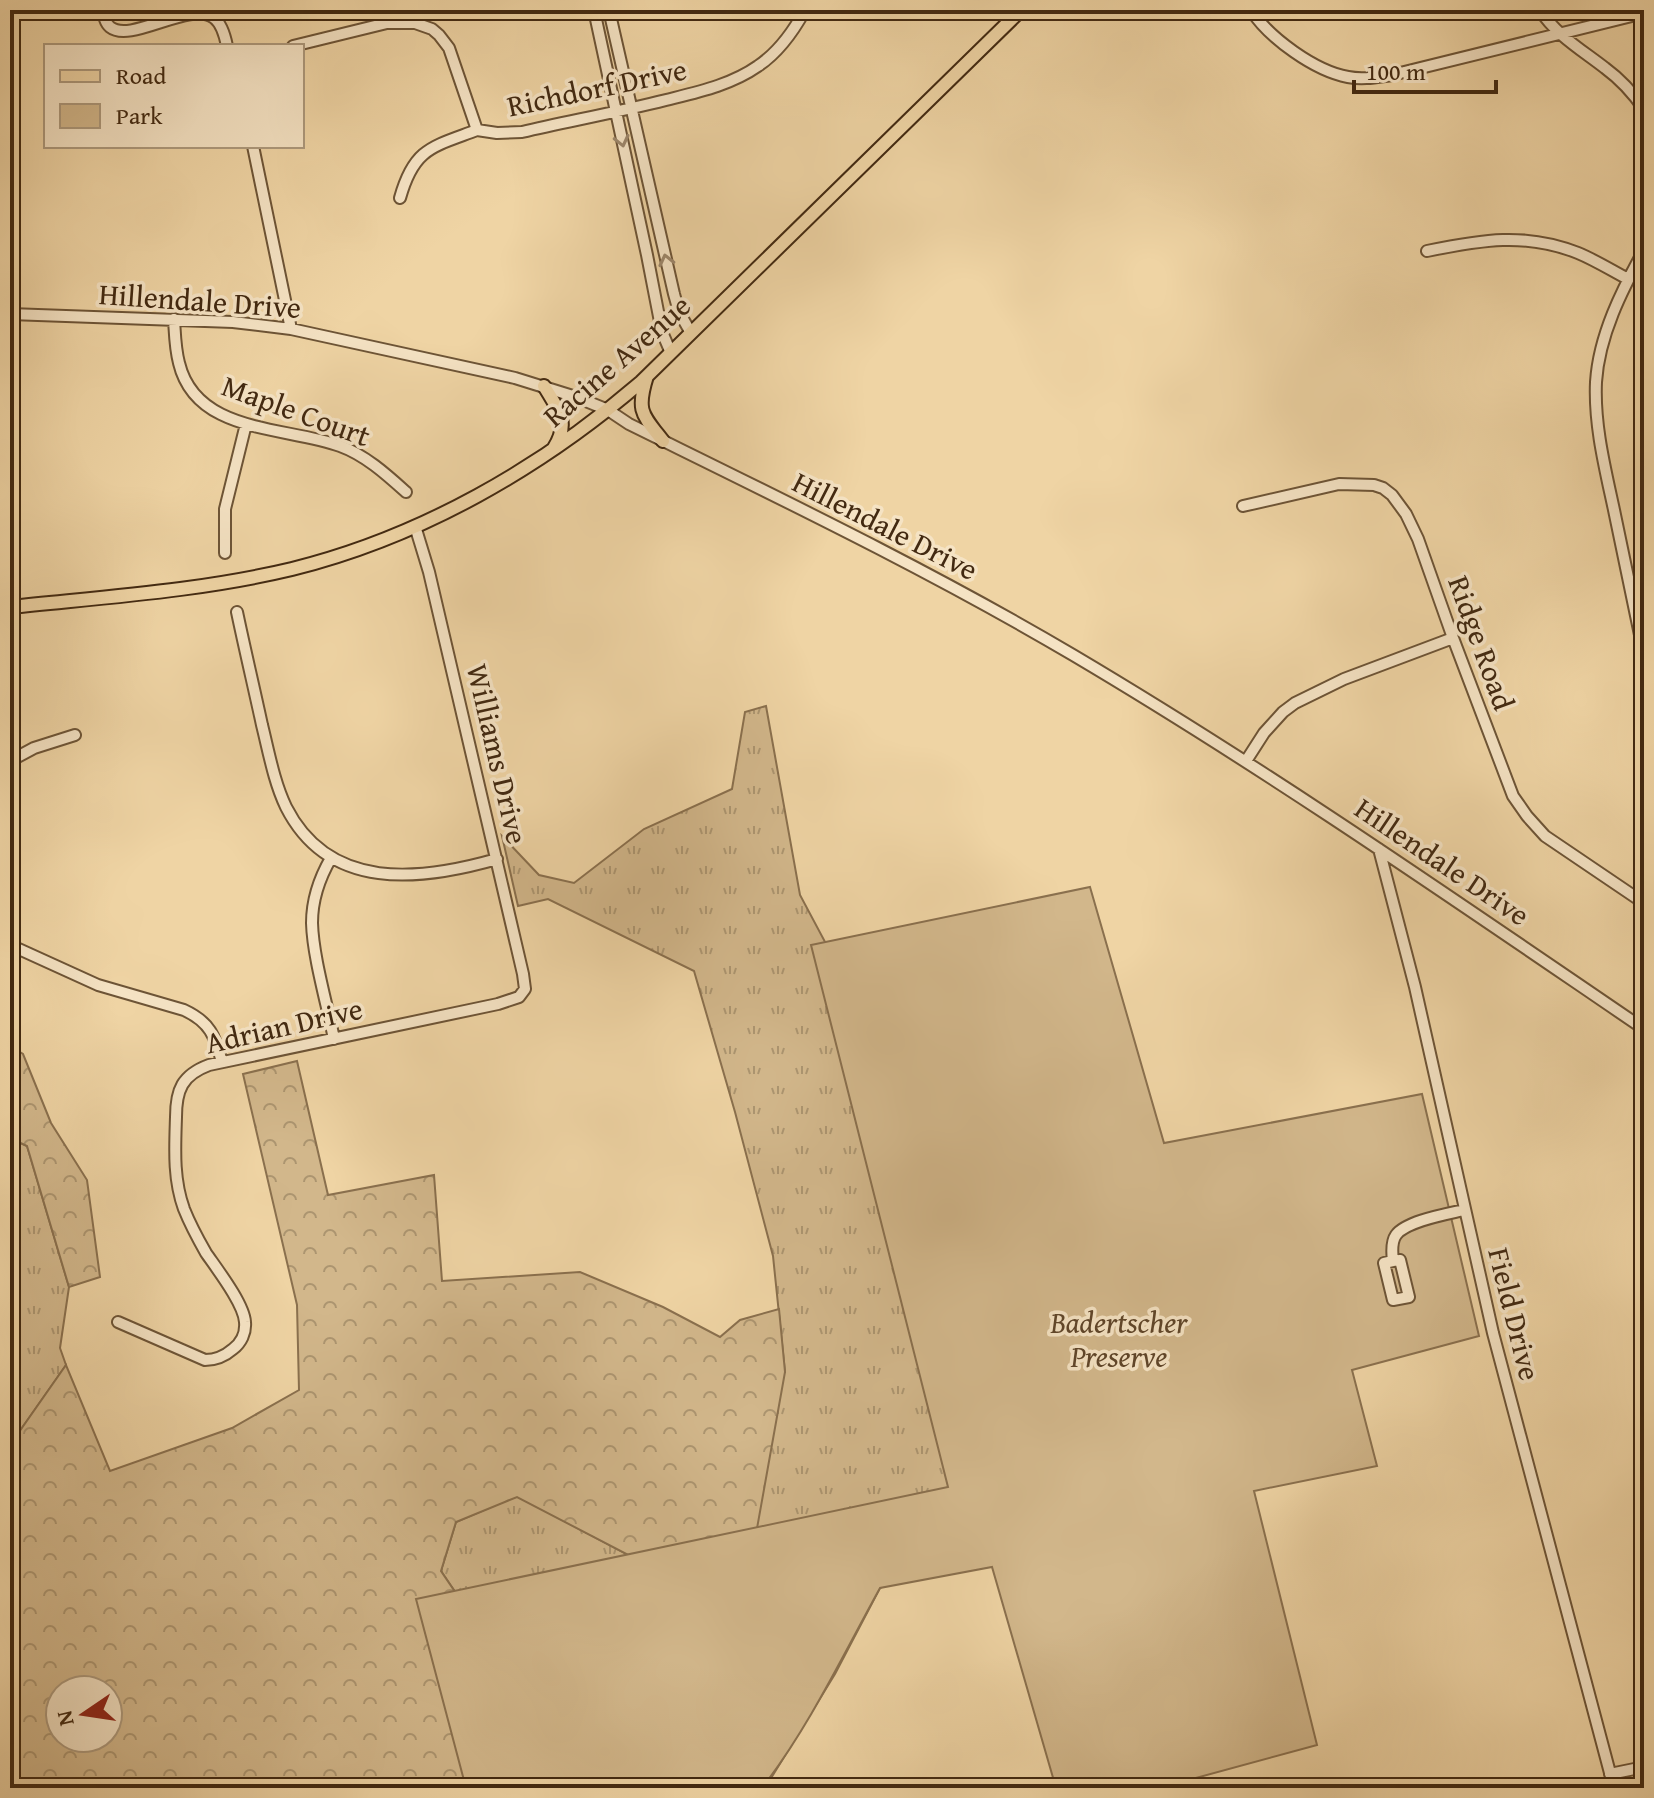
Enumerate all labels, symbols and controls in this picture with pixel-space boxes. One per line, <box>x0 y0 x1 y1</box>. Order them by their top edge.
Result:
legend <box>44 44 304 148</box>
scale bar <box>1354 44 1496 94</box>
street label: Richdorf Drive <box>503 47 691 128</box>
text: 100 m <box>1366 54 1426 89</box>
text: Road <box>116 58 166 93</box>
text: Park <box>116 98 163 133</box>
one-way arrow <box>613 134 630 147</box>
one-way arrow <box>658 254 675 268</box>
street label: Hillendale Drive <box>97 271 303 329</box>
street label: Racine Avenue <box>533 284 700 437</box>
street label: Maple Court <box>216 363 377 457</box>
street label: Hillendale Drive <box>785 459 986 591</box>
street label: Ridge Road <box>1437 569 1527 716</box>
street label: Williams Drive <box>456 659 540 848</box>
street label: Hillendale Drive <box>1346 786 1539 936</box>
street label: Adrian Drive <box>201 986 367 1064</box>
street label: Field Drive <box>1477 1243 1553 1385</box>
park label: Badertscher Preserve <box>1049 1300 1188 1378</box>
north arrow <box>44 1674 124 1754</box>
text: N <box>47 1707 82 1729</box>

